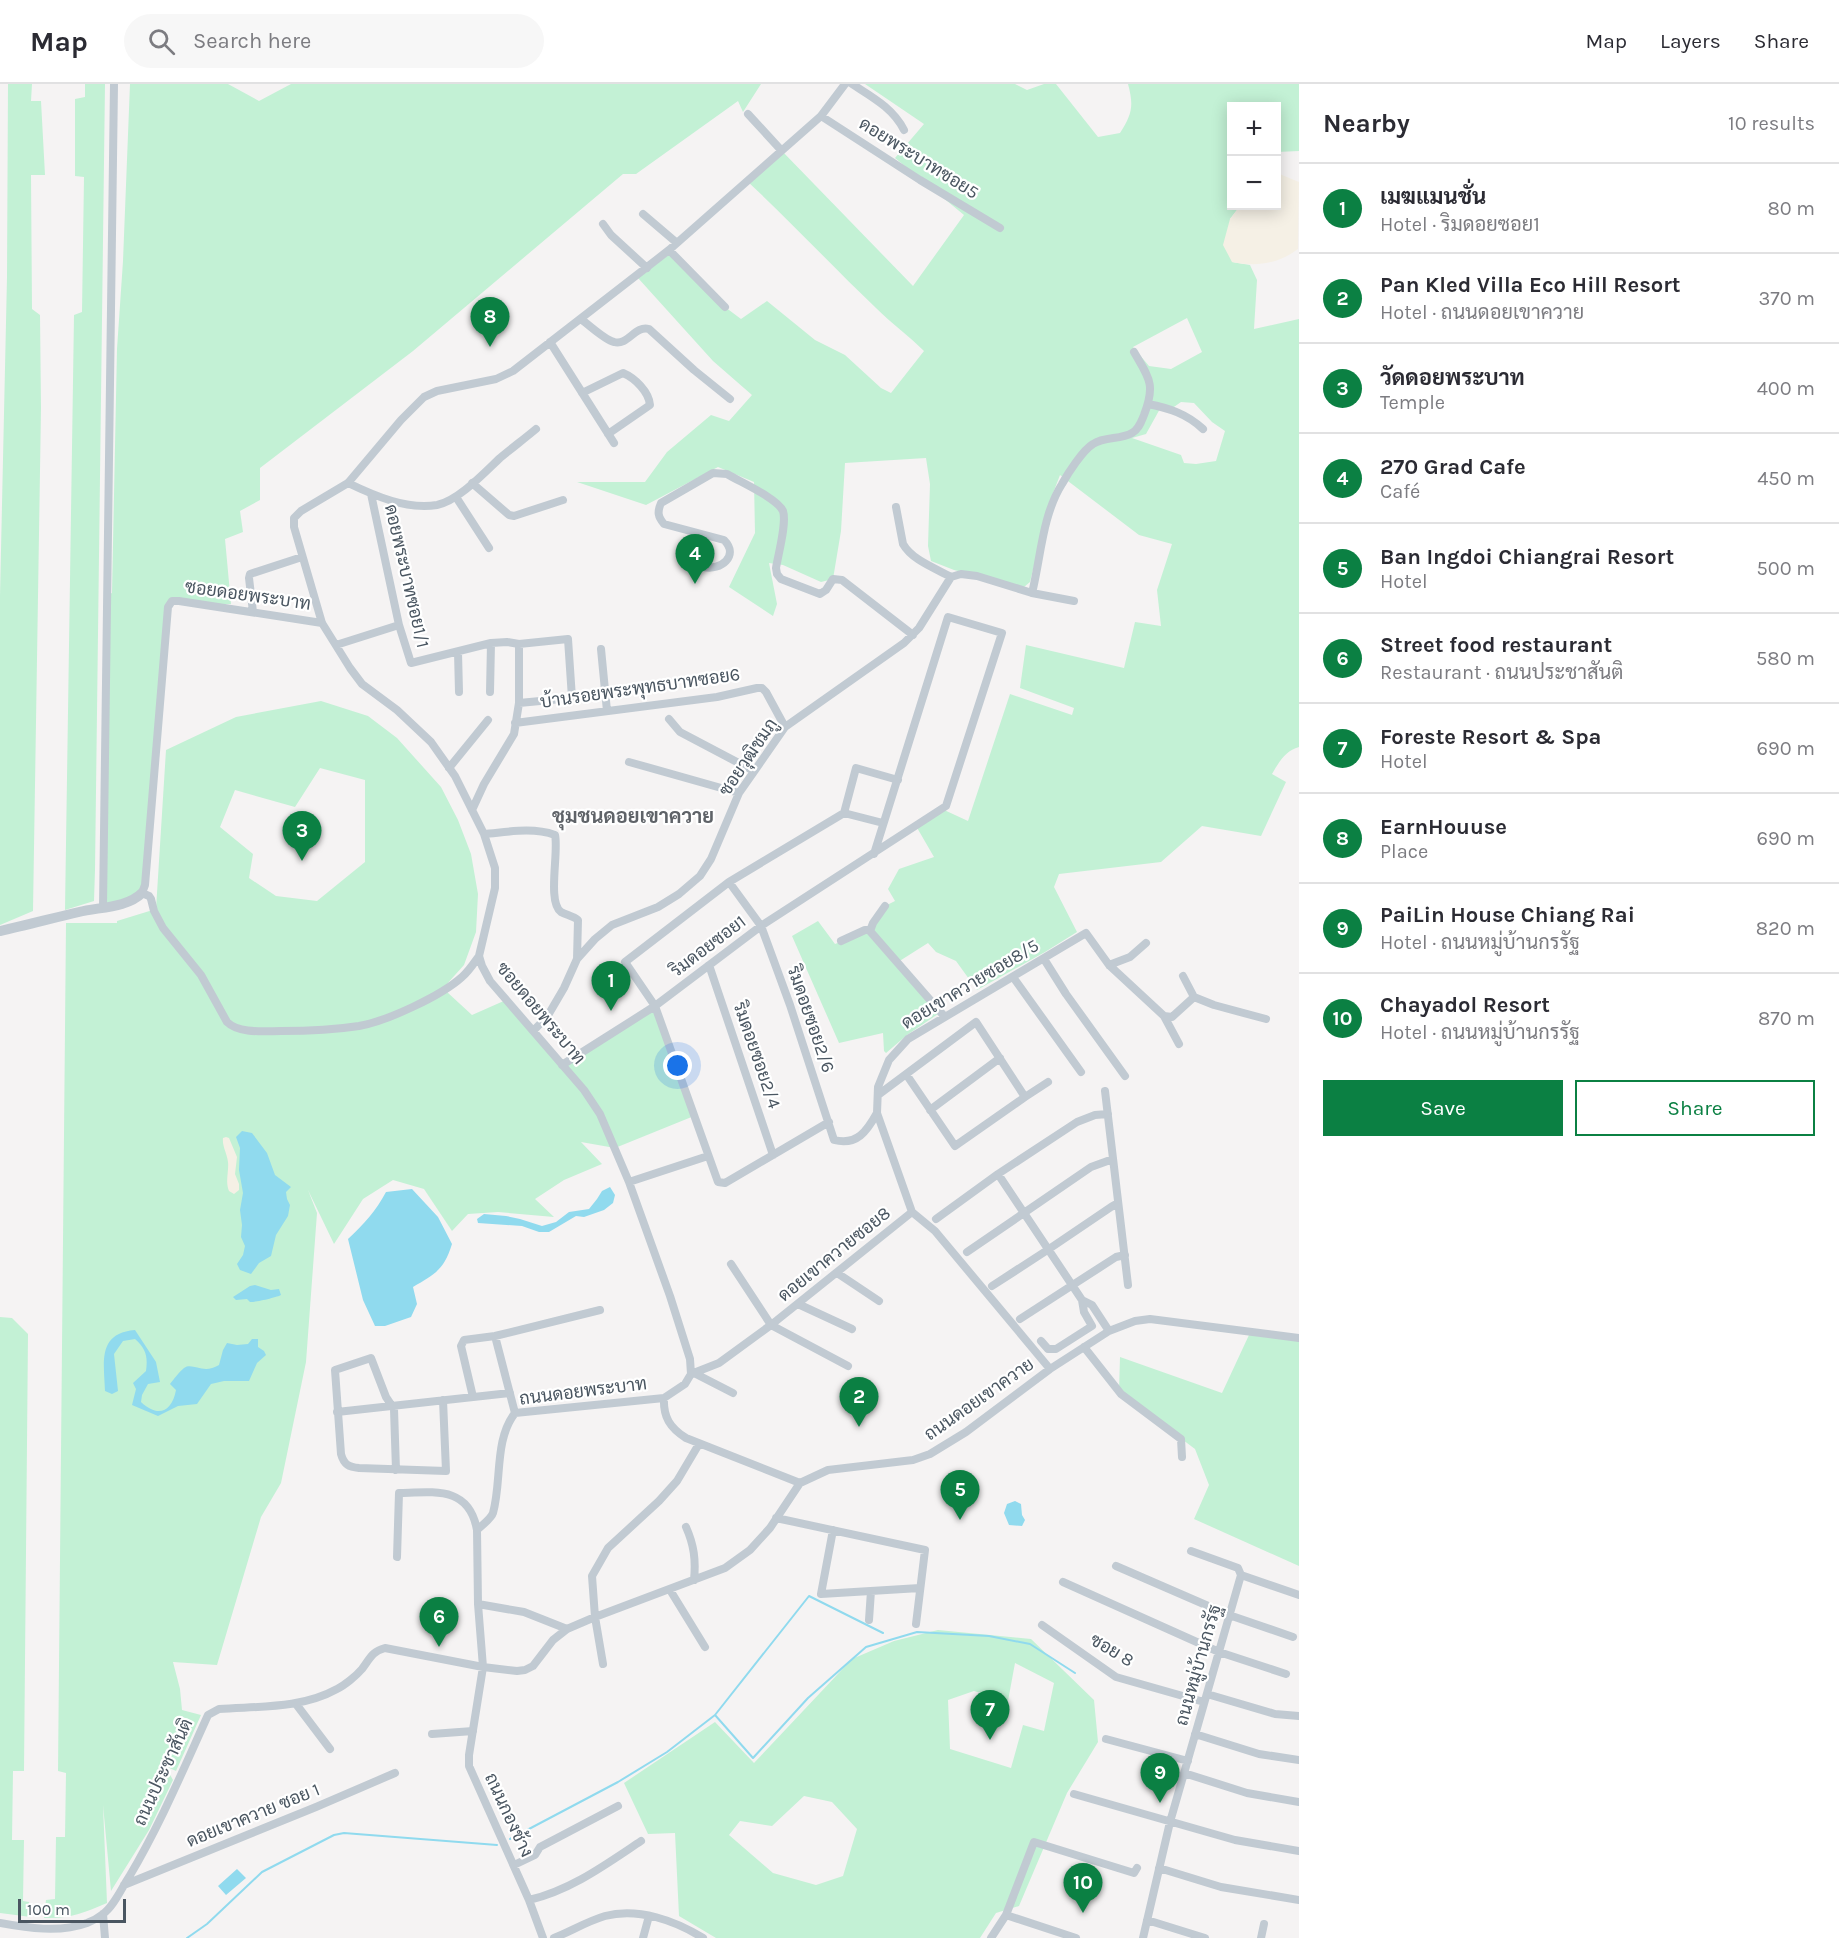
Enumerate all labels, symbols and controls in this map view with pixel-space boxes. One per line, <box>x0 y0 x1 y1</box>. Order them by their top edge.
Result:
search box <box>124 14 544 68</box>
text: Map <box>30 25 88 58</box>
icon: search <box>145 25 178 58</box>
text: Search here <box>193 28 311 54</box>
text: Map <box>1585 29 1627 53</box>
text: Layers <box>1660 29 1721 53</box>
text: Share <box>1754 29 1809 53</box>
map controls <box>1227 102 1281 210</box>
button: + <box>1227 102 1281 156</box>
text: Nearby <box>1323 108 1410 139</box>
street label: ดอยพระบาทซอย5 <box>855 112 983 204</box>
text: 10 results <box>1728 112 1815 135</box>
button: − <box>1227 156 1281 210</box>
text: เมฆแมนชั่น <box>1380 184 1486 210</box>
text: 1 <box>1339 197 1346 220</box>
text: 80 m <box>1767 197 1815 220</box>
text: Hotel · ริมดอยซอย1 <box>1380 213 1540 236</box>
text: Pan Kled Villa Eco Hill Resort <box>1380 272 1681 298</box>
text: 2 <box>1336 287 1349 310</box>
text: 370 m <box>1758 287 1815 310</box>
pin: 8 <box>470 298 510 347</box>
text: Hotel · ถนนดอยเขาควาย <box>1380 301 1584 324</box>
text: วัดดอยพระบาท <box>1380 365 1525 391</box>
text: 3 <box>1336 377 1349 400</box>
text: 400 m <box>1757 377 1815 400</box>
text: Temple <box>1380 391 1445 414</box>
text: 270 Grad Cafe <box>1380 454 1526 480</box>
text: 4 <box>1337 467 1348 490</box>
text: 450 m <box>1757 467 1815 490</box>
text: Café <box>1380 480 1420 503</box>
street label: ดอยพระบาทซอย1/1 <box>380 502 434 650</box>
pin: 4 <box>676 534 714 584</box>
text: Ban Ingdoi Chiangrai Resort <box>1380 544 1674 570</box>
text: 5 <box>1337 557 1348 580</box>
text: 500 m <box>1757 557 1815 580</box>
text: Hotel <box>1380 570 1428 593</box>
street label: ซอยดอยพระบาท <box>184 575 312 615</box>
text: Street food restaurant <box>1380 632 1612 658</box>
text: 6 <box>1336 647 1349 670</box>
text: 580 m <box>1756 647 1815 670</box>
text: Restaurant · ถนนประชาสันติ <box>1380 661 1623 684</box>
street label: บ้านรอยพระพุทธบาทซอย6 <box>538 662 742 714</box>
street label: ซอยวุฒิชมภู <box>714 714 784 801</box>
text: Foreste Resort & Spa <box>1380 724 1601 750</box>
text: 7 <box>1338 737 1347 760</box>
text: 690 m <box>1757 737 1815 760</box>
text: Hotel <box>1380 750 1428 773</box>
district label: ชุมชนดอยเขาควาย <box>552 805 714 831</box>
pin: 3 <box>282 812 322 861</box>
text: EarnHouuse <box>1380 814 1507 840</box>
text: 8 <box>1336 827 1349 850</box>
text: 690 m <box>1757 827 1815 850</box>
text: Place <box>1380 840 1428 863</box>
text: PaiLin House Chiang Rai <box>1380 902 1635 928</box>
street label: ริมดอยซอย1 <box>665 910 750 982</box>
text: 9 <box>1336 917 1349 940</box>
text: 820 m <box>1756 917 1815 940</box>
text: Hotel · ถนนหมู่บ้านกรรัฐ <box>1380 931 1580 954</box>
street label: ดอยเขาควายซอย8/5 <box>897 934 1043 1034</box>
street label: ซอยดอยพระบาท <box>492 957 590 1069</box>
street label: ริมดอยซอย2/6 <box>782 961 840 1075</box>
pin: 1 <box>592 962 630 1011</box>
text: Chayadol Resort <box>1380 992 1550 1018</box>
street label: ริมดอยซอย2/4 <box>728 997 786 1111</box>
text: 10 <box>1333 1007 1352 1030</box>
text: 870 m <box>1758 1007 1815 1030</box>
text: Hotel · ถนนหมู่บ้านกรรัฐ <box>1380 1021 1580 1044</box>
your location <box>663 1051 692 1080</box>
button: Save <box>1323 1080 1563 1136</box>
button: Share <box>1575 1080 1815 1136</box>
street label: ดอยเขาควายซอย8 <box>773 1202 895 1306</box>
street label: ถนนดอยเขาควาย <box>920 1353 1038 1445</box>
street label: ถนนดอยพระบาท <box>518 1372 648 1410</box>
pin: 2 <box>840 1378 878 1427</box>
pin: 5 <box>940 1470 980 1520</box>
pin: 6 <box>420 1598 458 1647</box>
street label: ถนนหมู่บ้านกรรัฐ <box>1169 1602 1228 1729</box>
street label: ซอย 8 <box>1086 1628 1138 1672</box>
pin: 7 <box>970 1690 1010 1740</box>
street label: ถนนประชาสันติ <box>129 1715 197 1829</box>
pin: 9 <box>1140 1754 1180 1803</box>
street label: ถนนกองช้าง <box>480 1769 539 1861</box>
street label: ดอยเขาควาย ซอย 1 <box>183 1778 323 1852</box>
pin: 10 <box>1064 1864 1102 1913</box>
scale bar <box>18 1896 126 1924</box>
text: 100 m <box>27 1900 70 1919</box>

